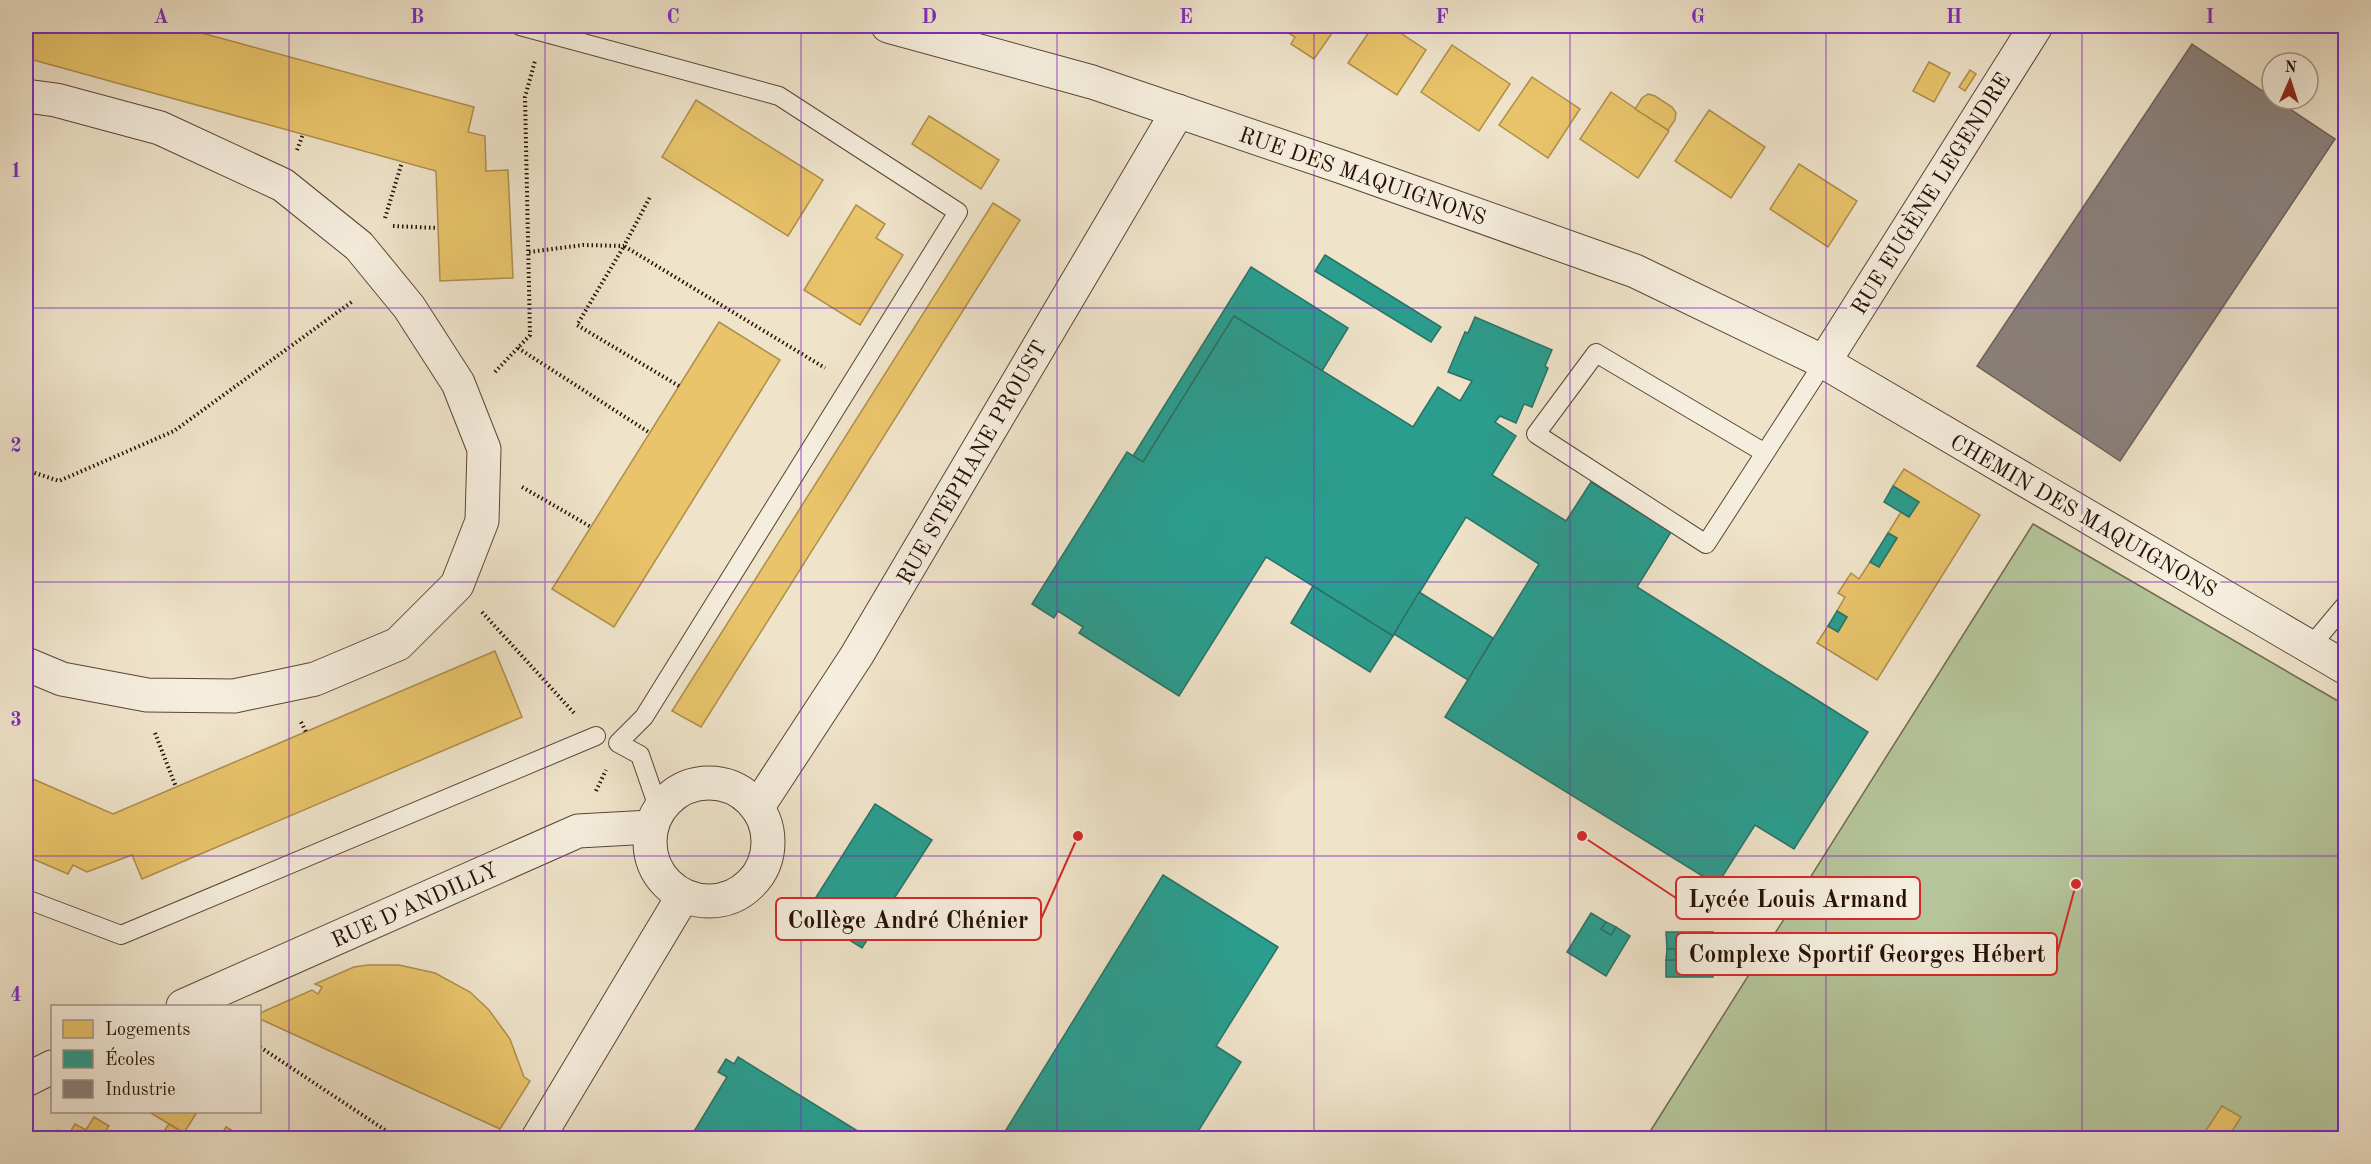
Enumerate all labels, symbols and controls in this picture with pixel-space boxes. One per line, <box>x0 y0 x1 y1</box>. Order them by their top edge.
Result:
text: A <box>153 8 169 28</box>
text: B <box>410 8 424 28</box>
text: C <box>666 8 680 28</box>
text: D <box>921 8 937 28</box>
text: E <box>1179 8 1193 28</box>
text: F <box>1435 8 1449 28</box>
text: G <box>1691 8 1705 28</box>
text: H <box>1946 8 1962 28</box>
text: I <box>2206 8 2214 28</box>
north arrow <box>2260 51 2320 111</box>
text: N <box>2284 60 2298 76</box>
street label: RUE EUGÈNE LEGENDRE <box>1846 68 2015 319</box>
street label: RUE DES MAQUIGNONS <box>1236 124 1489 230</box>
text: 1 <box>10 162 22 182</box>
street label: RUE STÉPHANE PROUST <box>891 336 1052 589</box>
street label: CHEMIN DES MAQUIGNONS <box>1946 431 2220 602</box>
text: 2 <box>10 437 22 457</box>
text: 3 <box>10 711 22 731</box>
street label: RUE D'ANDILLY <box>328 859 501 952</box>
callout: Lycée Louis Armand <box>1676 877 1920 919</box>
text: Lycée Louis Armand <box>1688 889 1908 913</box>
callout: Collège André Chénier <box>776 898 1041 940</box>
text: Collège André Chénier <box>787 910 1029 934</box>
callout: Complexe Sportif Georges Hébert <box>1676 933 2057 975</box>
text: Complexe Sportif Georges Hébert <box>1688 944 2046 968</box>
text: 4 <box>10 986 22 1006</box>
legend <box>51 1005 261 1113</box>
text: Logements <box>105 1021 191 1039</box>
text: Écoles <box>105 1047 155 1069</box>
text: Industrie <box>105 1081 175 1099</box>

